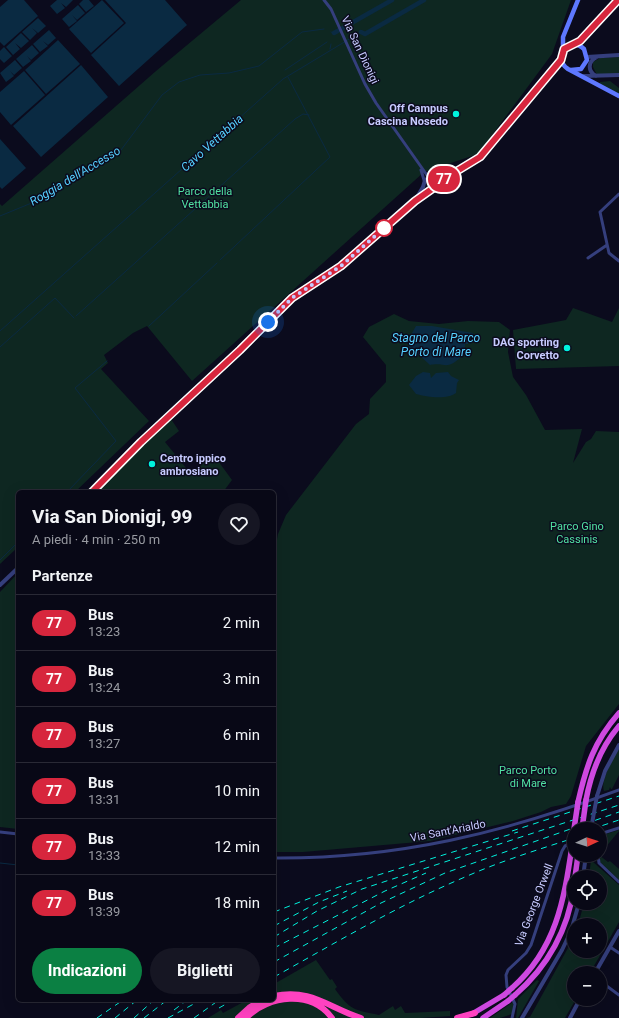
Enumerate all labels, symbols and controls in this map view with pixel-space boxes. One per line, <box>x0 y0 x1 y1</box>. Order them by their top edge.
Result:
street label: Via San Dionigi <box>339 14 381 86</box>
place label: Off Campus Cascina Nosedo <box>368 102 448 128</box>
marker: Off Campus Cascina Nosedo <box>451 109 461 119</box>
water label: Cavo Vettabbia <box>178 112 246 174</box>
water label: Roggia dell'Accesso <box>27 143 123 209</box>
line badge: 77 <box>426 166 462 192</box>
text: 77 <box>436 171 452 187</box>
park label: Parco della Vettabbia <box>178 185 232 211</box>
unlabelled marker <box>375 219 393 237</box>
your location <box>258 312 278 332</box>
water label: Stagno del Parco Porto di Mare <box>392 331 481 359</box>
place label: DAG sporting Corvetto <box>493 336 559 362</box>
marker: DAG sporting Corvetto <box>562 343 572 353</box>
place label: Centro ippico ambrosiano <box>160 452 226 478</box>
marker: Centro ippico ambrosiano <box>147 459 157 469</box>
button: heart <box>218 503 260 545</box>
text: Via San Dionigi, 99 <box>32 505 192 528</box>
park label: Parco Gino Cassinis <box>550 520 604 546</box>
text: A piedi · 4 min · 250 m <box>32 532 160 547</box>
text: Partenze <box>32 567 93 585</box>
text: Bus <box>88 606 114 624</box>
text: 2 min <box>223 614 260 632</box>
text: 77 <box>46 615 62 631</box>
text: 13:23 <box>88 624 120 639</box>
text: Bus <box>88 662 114 680</box>
text: 3 min <box>223 670 260 688</box>
text: 77 <box>46 671 62 687</box>
text: 13:24 <box>88 680 120 695</box>
text: Bus <box>88 718 114 736</box>
text: 6 min <box>223 726 260 744</box>
text: 77 <box>46 727 62 743</box>
text: 13:27 <box>88 736 120 751</box>
park label: Parco Porto di Mare <box>499 764 557 790</box>
text: Bus <box>88 774 114 792</box>
text: 10 min <box>214 782 260 800</box>
text: 77 <box>46 783 62 799</box>
text: 13:31 <box>88 792 120 807</box>
street label: Via Sant'Arialdo <box>409 817 487 845</box>
north arrow <box>567 822 607 862</box>
map controls <box>567 822 607 1006</box>
text: Bus <box>88 830 114 848</box>
text: 12 min <box>214 838 260 856</box>
text: 77 <box>46 839 62 855</box>
text: 13:33 <box>88 848 120 863</box>
street label: Via George Orwell <box>512 862 556 948</box>
button: locate <box>567 870 607 910</box>
text: Bus <box>88 886 114 904</box>
text: 18 min <box>214 894 260 912</box>
text: 77 <box>46 895 62 911</box>
text: 13:39 <box>88 904 120 919</box>
button: + <box>567 918 607 958</box>
button: Indicazioni <box>32 948 142 994</box>
button: Biglietti <box>150 948 260 994</box>
button: − <box>567 966 607 1006</box>

